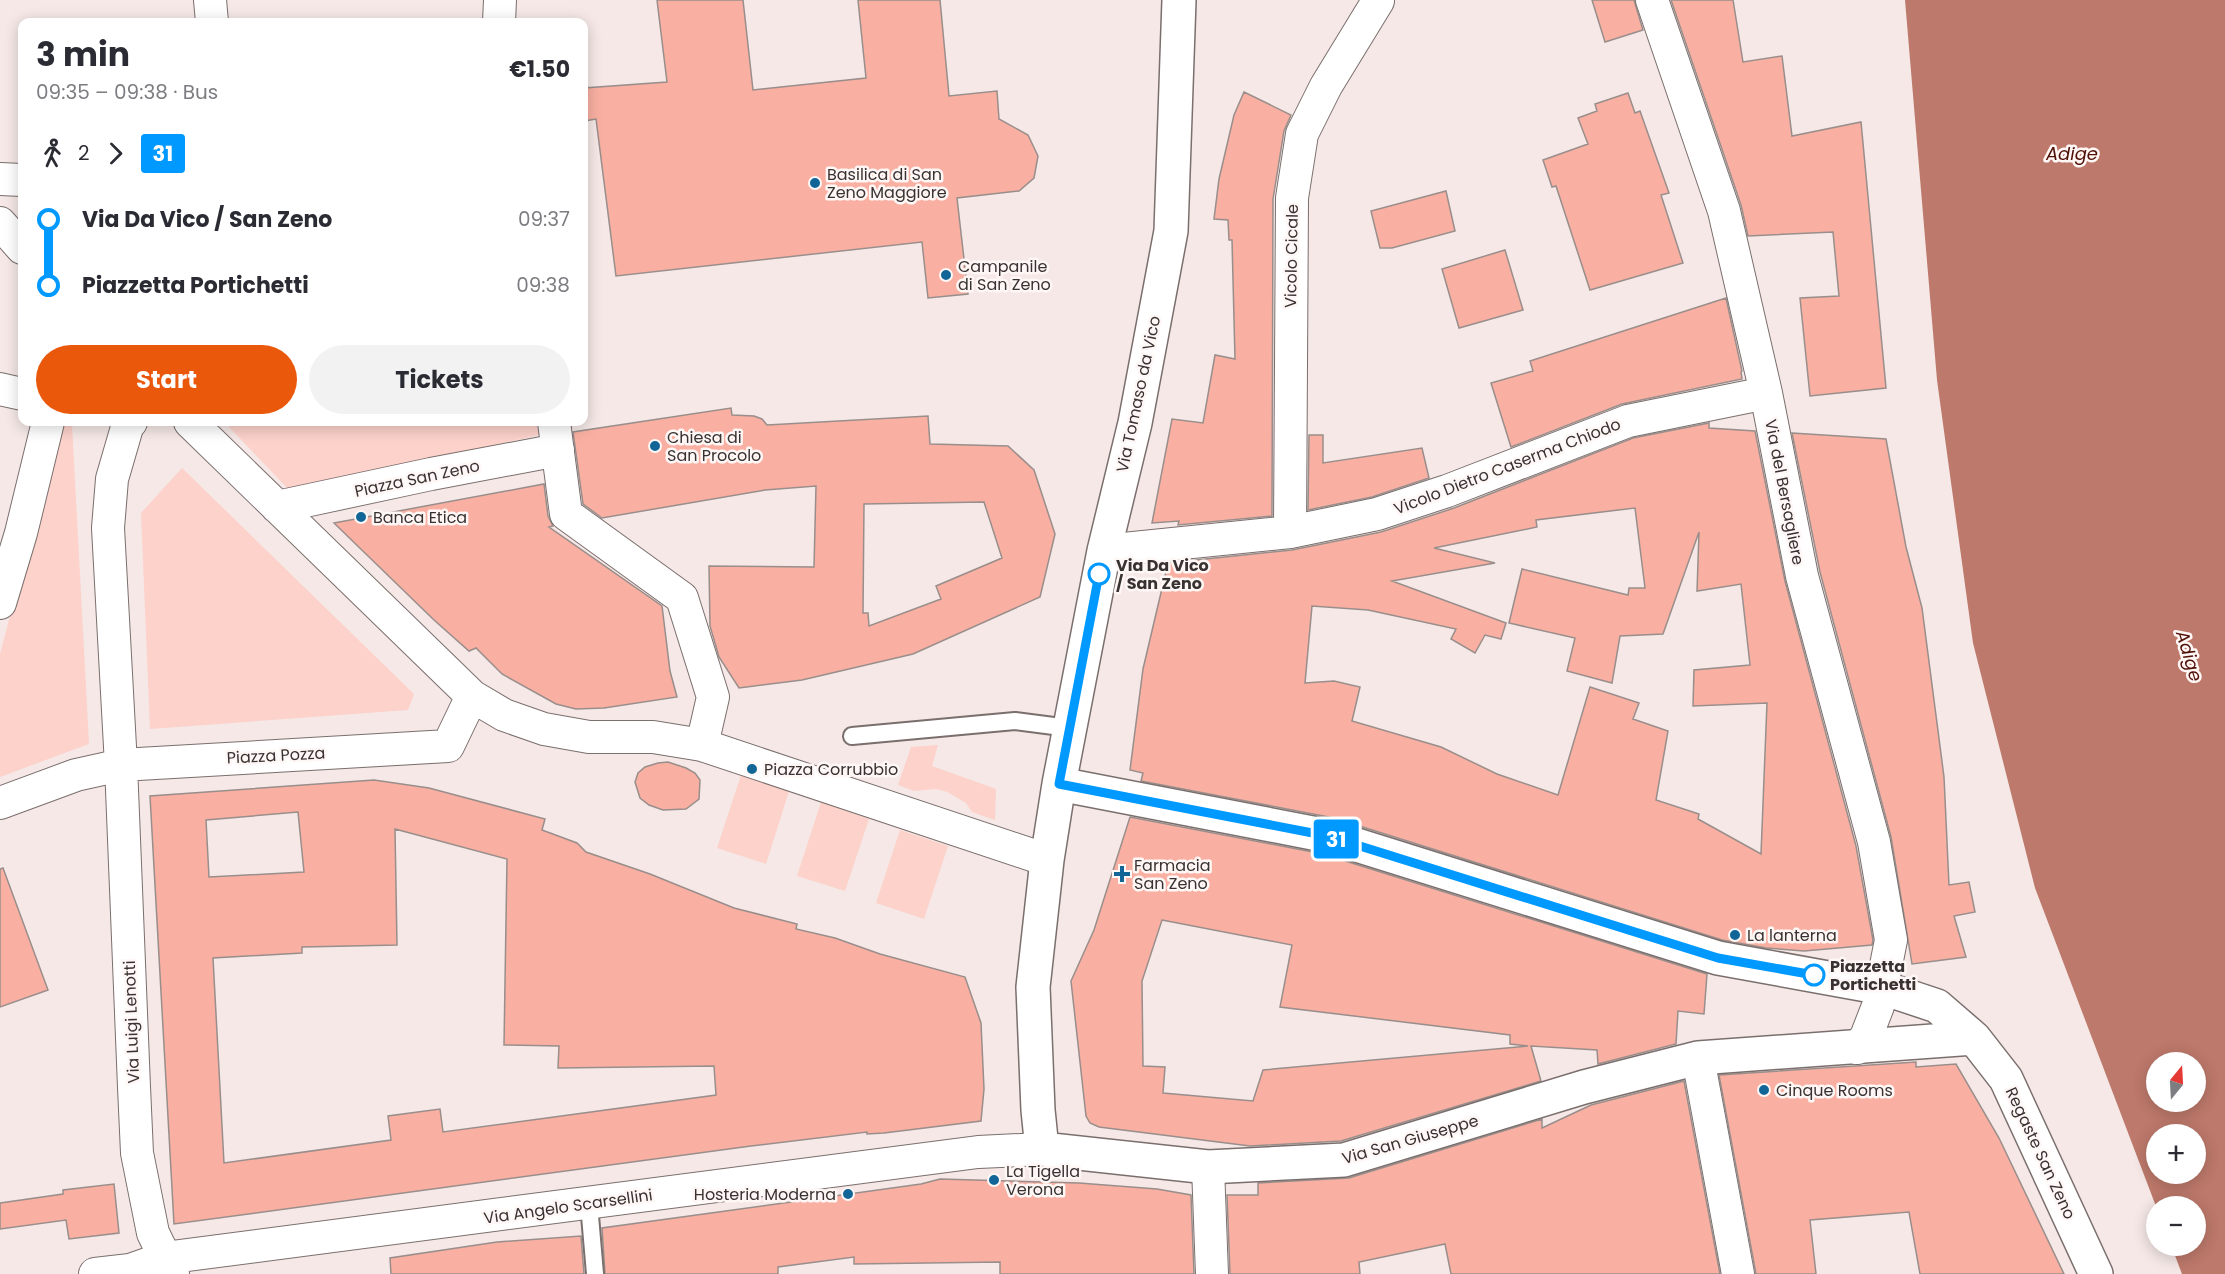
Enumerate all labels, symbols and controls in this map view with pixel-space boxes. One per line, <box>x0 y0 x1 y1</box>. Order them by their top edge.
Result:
text: 3 min <box>36 31 130 78</box>
text: €1.50 <box>509 54 570 85</box>
text: 09:35 – 09:38 · Bus <box>36 78 218 106</box>
icon: walk <box>36 137 69 170</box>
icon: forward <box>99 137 132 170</box>
text: 2 <box>78 139 90 167</box>
text: 31 <box>153 139 173 168</box>
water label: Adige <box>2045 141 2098 166</box>
place label: Basilica di San Zeno Maggiore <box>827 163 947 204</box>
marker: Basilica di San Zeno Maggiore <box>808 176 822 190</box>
text: Via Da Vico / San Zeno <box>82 204 332 235</box>
street label: Vicolo Cicale <box>1279 204 1304 308</box>
text: 09:37 <box>518 205 570 233</box>
place label: Campanile di San Zeno <box>958 255 1051 296</box>
marker: Campanile di San Zeno <box>939 268 953 282</box>
text: Piazzetta Portichetti <box>82 270 309 301</box>
text: 09:38 <box>516 271 570 299</box>
street label: Via Tomaso da Vico <box>1111 314 1166 475</box>
button: Start <box>36 345 297 414</box>
button: Tickets <box>309 345 570 414</box>
street label: Vicolo Dietro Caserma Chiodo <box>1390 412 1624 520</box>
street label: Via del Bersagliere <box>1759 417 1810 567</box>
place label: Chiesa di San Procolo <box>667 426 761 467</box>
marker: Chiesa di San Procolo <box>648 439 662 453</box>
street label: Piazza San Zeno <box>352 454 482 503</box>
place label: Banca Etica <box>373 506 467 529</box>
marker: Banca Etica <box>354 510 368 524</box>
place label: Via Da Vico / San Zeno <box>1116 554 1209 595</box>
marker: Via Da Vico / San Zeno <box>1088 563 1110 585</box>
water label: Adige <box>2170 626 2209 684</box>
street label: Piazza Pozza <box>226 741 326 770</box>
place label: Piazza Corrubbio <box>764 758 898 781</box>
marker: Piazza Corrubbio <box>745 762 759 776</box>
line badge: 31 <box>1309 820 1363 858</box>
text: 31 <box>1326 825 1346 854</box>
place label: Farmacia San Zeno <box>1134 854 1211 895</box>
marker: Farmacia San Zeno <box>1115 867 1129 881</box>
place label: La lanterna <box>1747 924 1837 947</box>
marker: La lanterna <box>1728 928 1742 942</box>
place label: Piazzetta Portichetti <box>1830 955 1916 996</box>
street label: Via Luigi Lenotti <box>118 960 145 1084</box>
marker: Piazzetta Portichetti <box>1803 964 1825 986</box>
north arrow <box>2146 1052 2206 1112</box>
map controls <box>2146 1052 2206 1256</box>
place label: Cinque Rooms <box>1776 1079 1893 1102</box>
marker: Cinque Rooms <box>1757 1083 1771 1097</box>
street label: Regaste San Zeno <box>2000 1083 2081 1223</box>
street label: Via San Giuseppe <box>1339 1109 1481 1170</box>
button: + <box>2146 1124 2206 1184</box>
place label: La Tigella Verona <box>1006 1160 1080 1201</box>
marker: La Tigella Verona <box>987 1173 1001 1187</box>
street label: Via Angelo Scarsellini <box>482 1183 654 1230</box>
place label: Hosteria Moderna <box>694 1183 836 1206</box>
marker: Hosteria Moderna <box>841 1187 855 1201</box>
button: − <box>2146 1196 2206 1256</box>

